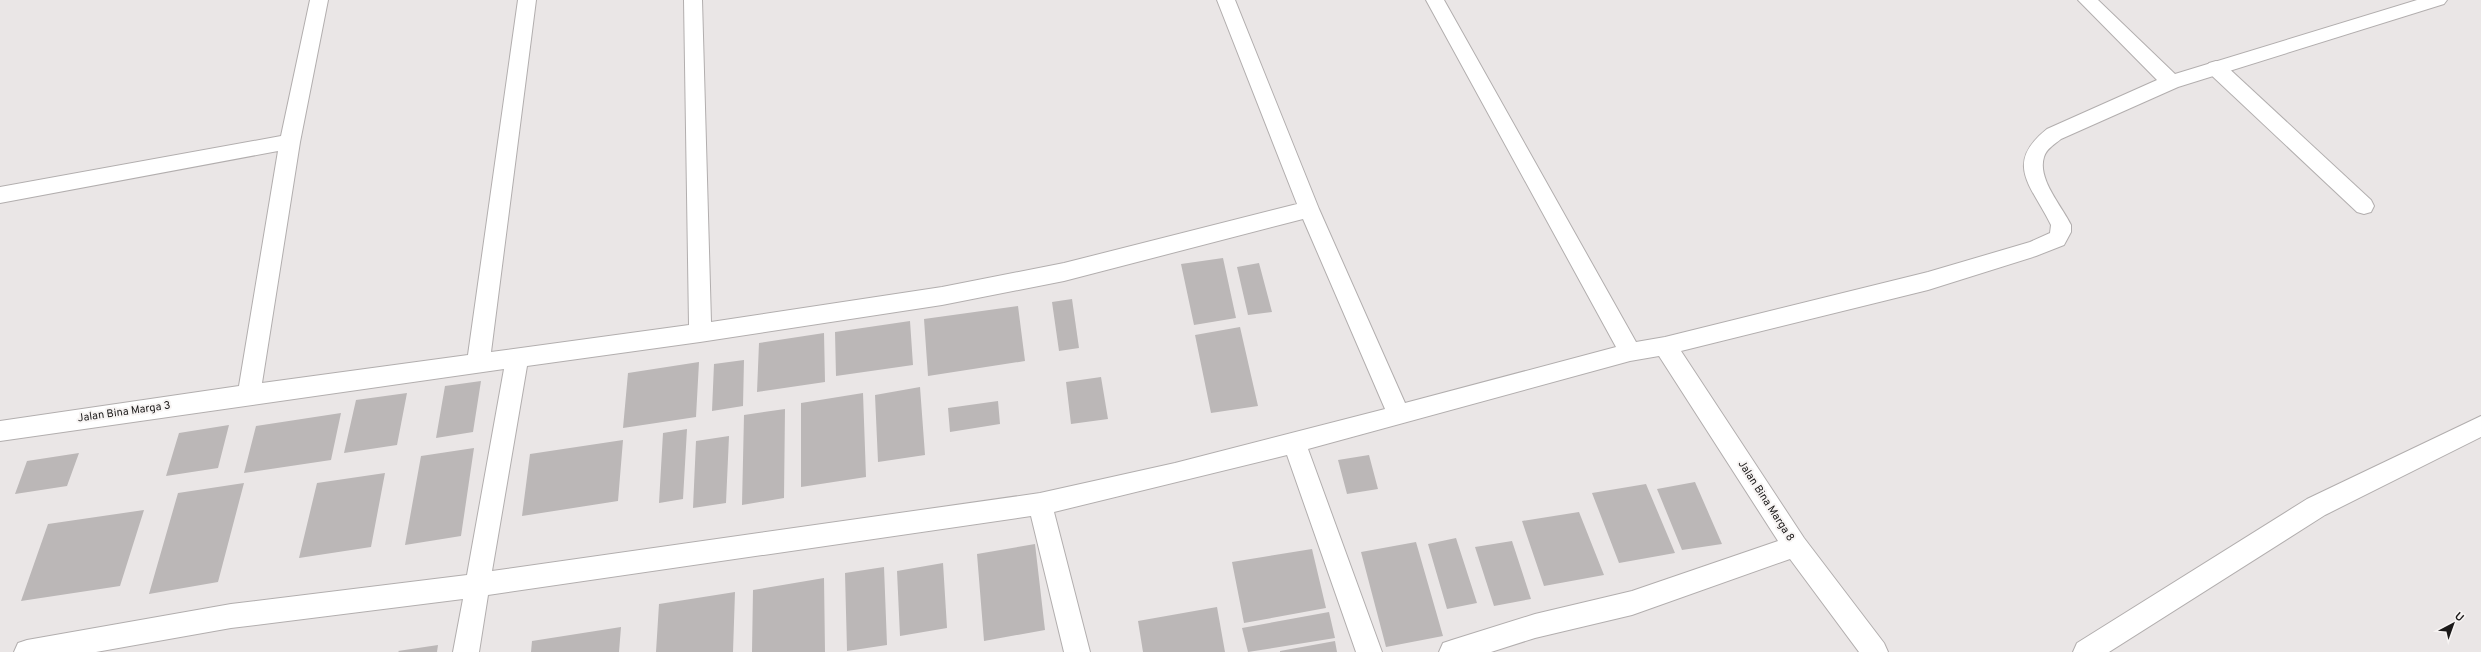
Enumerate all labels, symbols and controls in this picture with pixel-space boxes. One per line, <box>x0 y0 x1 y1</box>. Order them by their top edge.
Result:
street label: Jalan Bina Marga 3 <box>77 399 171 425</box>
street label: Jalan Bina Marga 8 <box>1735 458 1797 544</box>
north arrow <box>2433 604 2473 644</box>
text: U <box>2451 609 2466 625</box>

